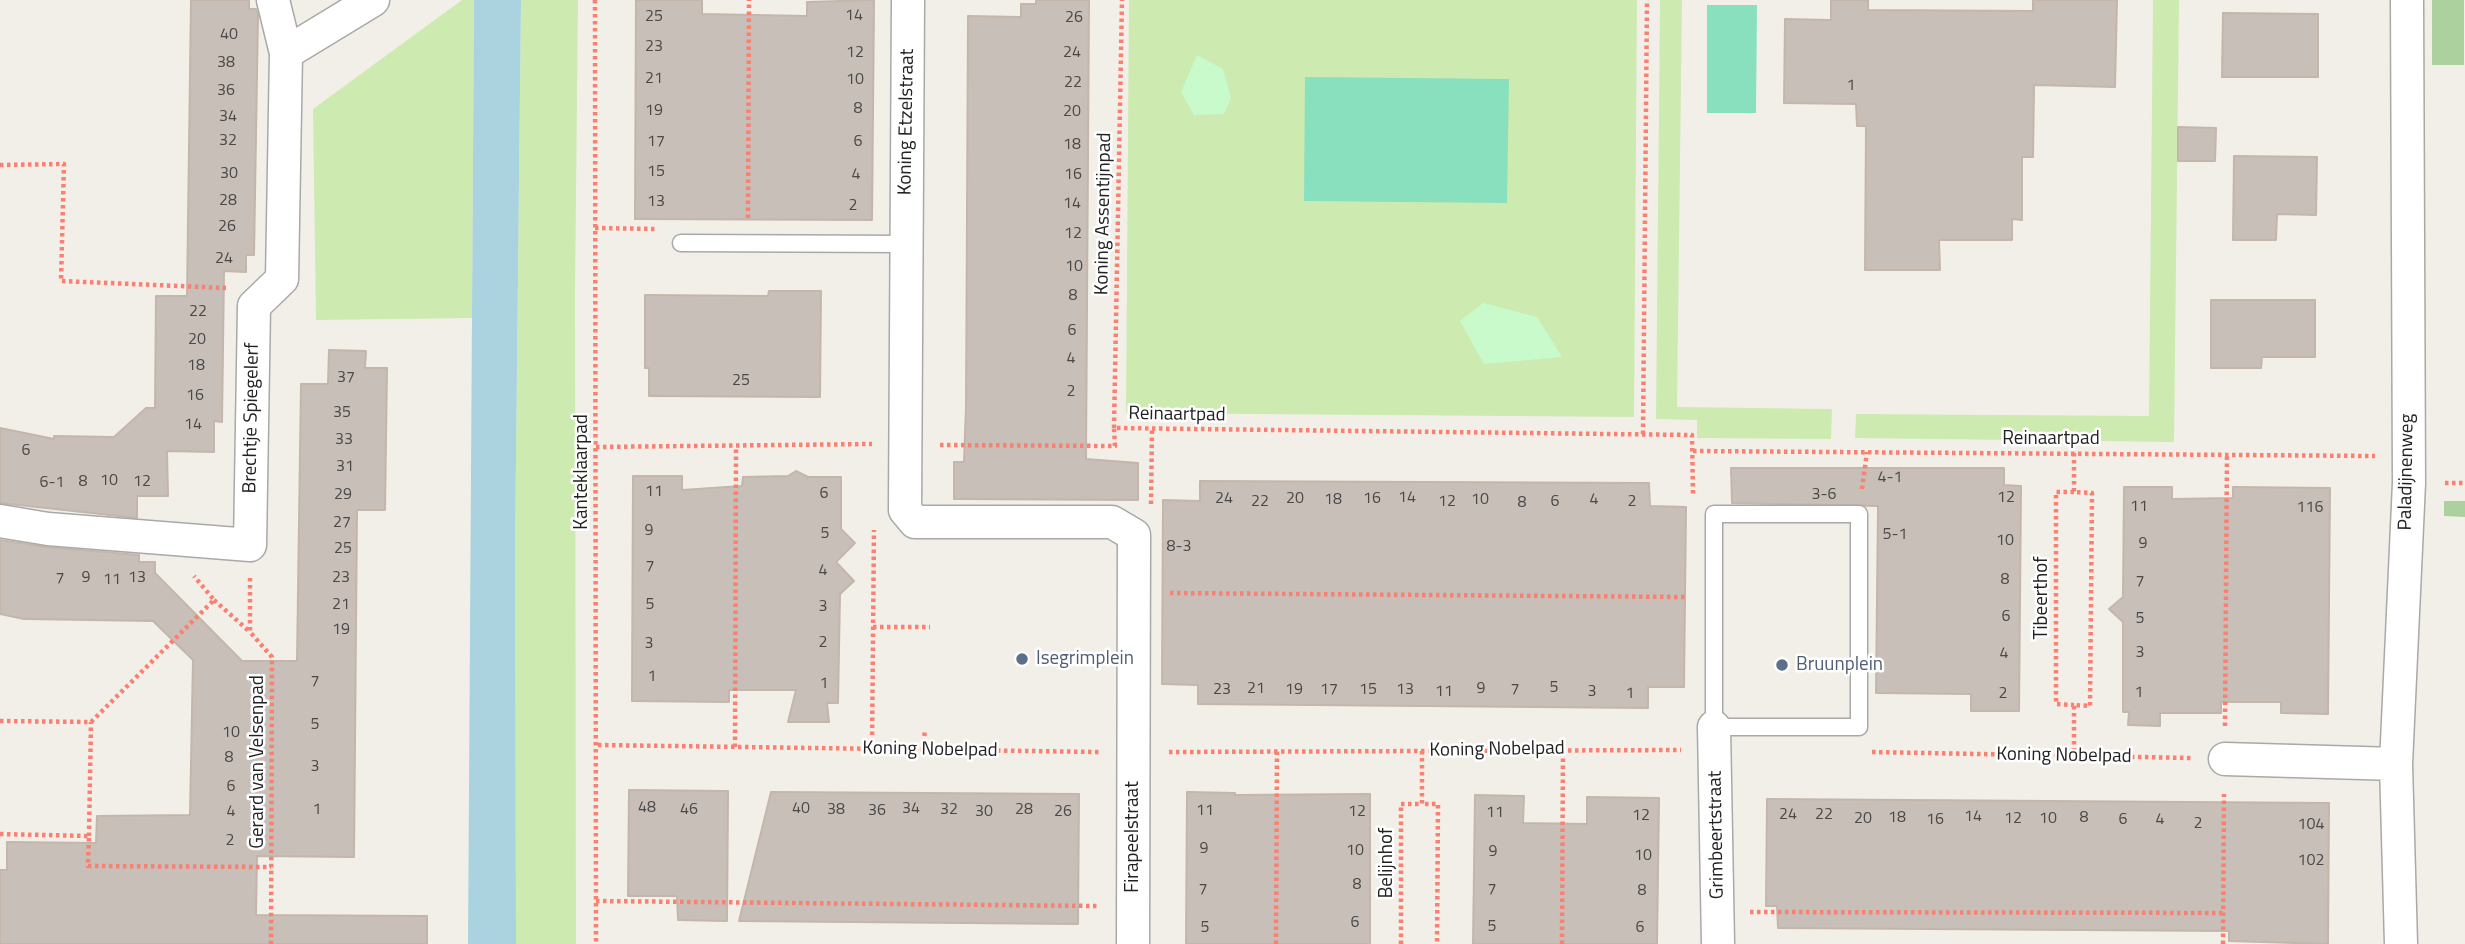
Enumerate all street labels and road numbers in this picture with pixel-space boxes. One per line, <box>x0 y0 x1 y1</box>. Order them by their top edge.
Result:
street label: Koning Etzelstraat <box>894 49 920 195</box>
street label: Koning Assentijnpad <box>1091 133 1117 295</box>
street label: Brechtje Spiegelerf <box>239 342 265 494</box>
street label: Reinaartpad <box>1128 403 1226 427</box>
street label: Paladijnenweg <box>2395 413 2419 531</box>
street label: Kanteklaarpad <box>571 414 593 530</box>
street label: Reinaartpad <box>2002 428 2100 450</box>
street label: Tibeerthof <box>2031 556 2053 640</box>
street label: Gerard van Velsenpad <box>247 675 269 849</box>
street label: Koning Nobelpad <box>862 737 998 763</box>
street label: Koning Nobelpad <box>1429 737 1565 763</box>
street label: Koning Nobelpad <box>1996 743 2132 769</box>
street label: Grimbeertstraat <box>1704 771 1730 899</box>
street label: Firapeelstraat <box>1122 781 1144 893</box>
street label: Belijnhof <box>1376 828 1398 898</box>

